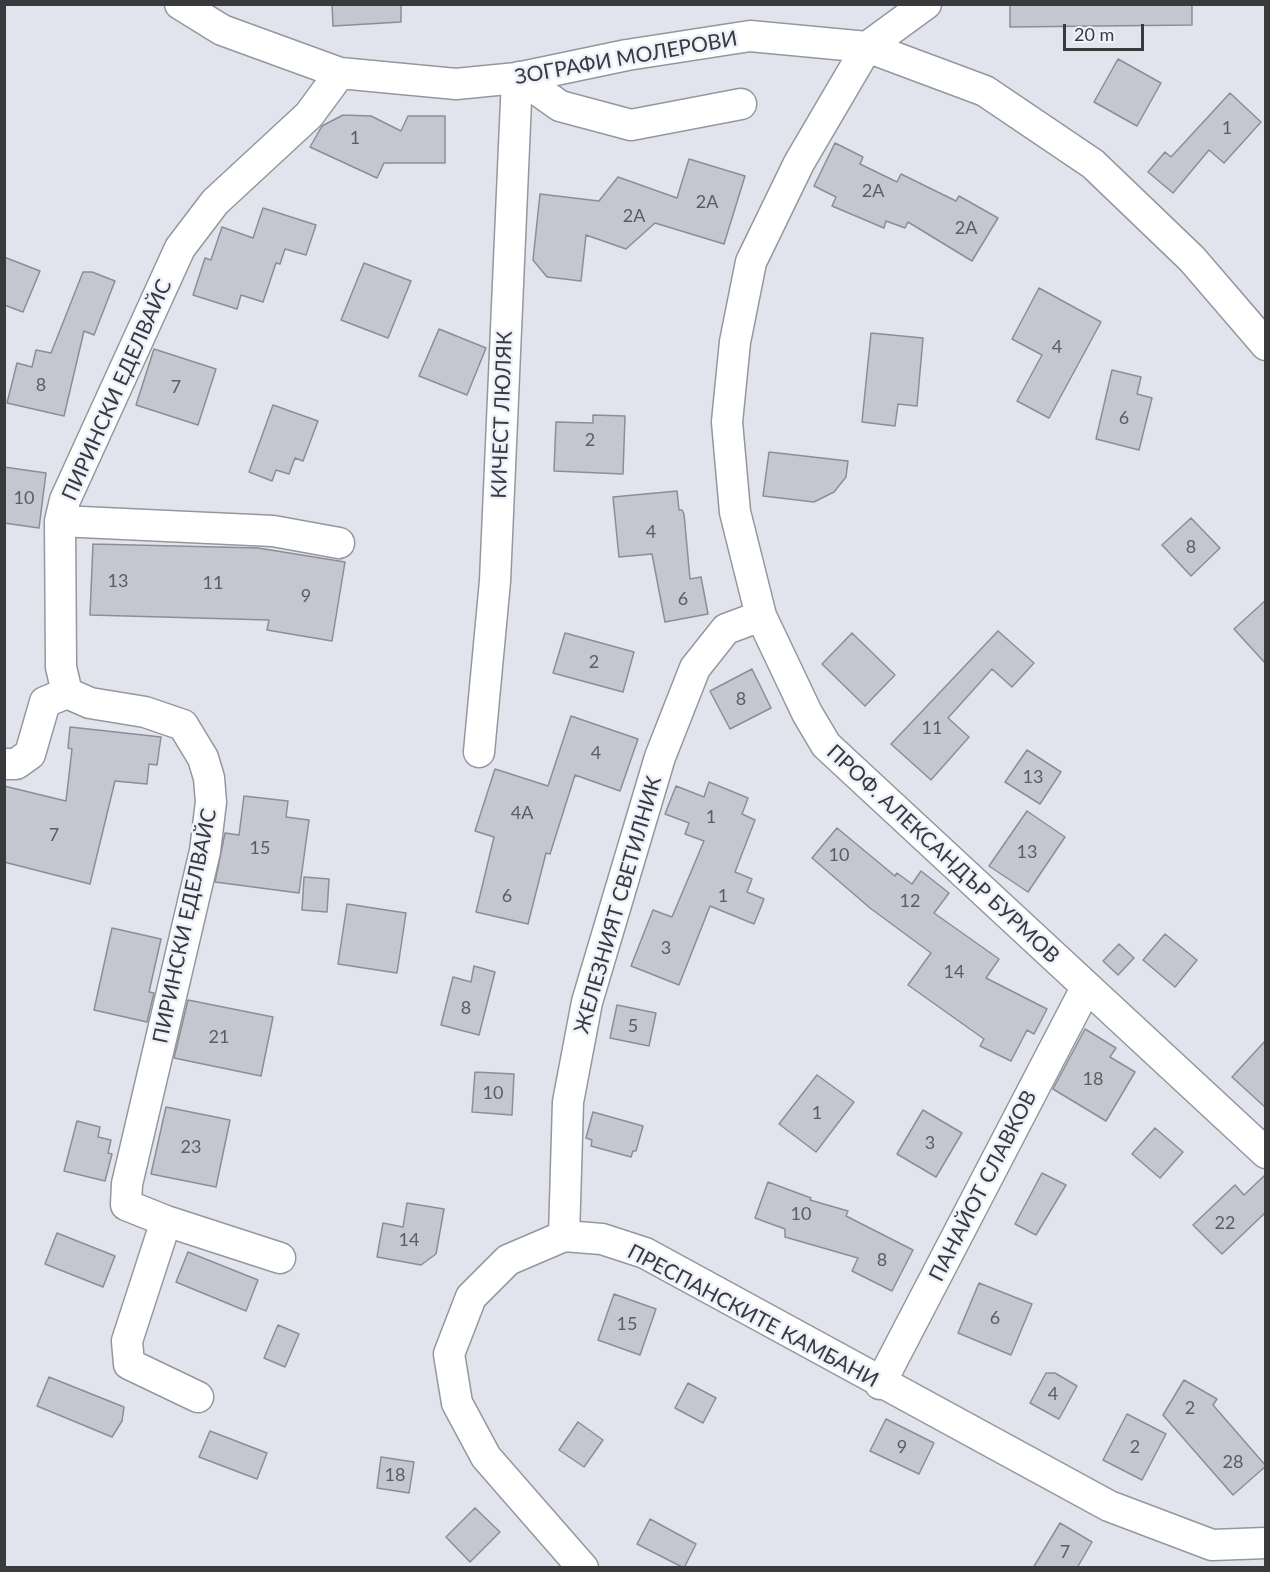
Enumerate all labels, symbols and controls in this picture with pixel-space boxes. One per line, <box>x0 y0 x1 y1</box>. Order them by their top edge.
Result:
scale bar <box>1066 12 1147 50</box>
text: 20 m <box>1074 23 1114 45</box>
street label: ЗОГРАФИ МОЛЕРОВИ <box>513 26 739 90</box>
house number: 1 <box>1222 117 1232 139</box>
house number: 1 <box>350 127 360 149</box>
house number: 2А <box>862 180 884 202</box>
house number: 2А <box>696 191 718 213</box>
house number: 2А <box>623 205 645 227</box>
house number: 2А <box>955 217 977 239</box>
street label: ПИРИНСКИ ЕДЕЛВАЙС <box>57 276 177 504</box>
street label: КИЧЕСТ ЛЮЛЯК <box>486 331 518 499</box>
house number: 4 <box>1052 336 1062 358</box>
house number: 8 <box>36 374 46 396</box>
house number: 7 <box>171 376 181 398</box>
house number: 6 <box>1119 407 1129 429</box>
house number: 2 <box>585 429 595 451</box>
house number: 10 <box>14 487 34 509</box>
house number: 4 <box>646 521 656 543</box>
house number: 8 <box>1186 536 1196 558</box>
house number: 13 <box>108 570 128 592</box>
house number: 11 <box>203 572 223 594</box>
house number: 9 <box>301 585 311 607</box>
house number: 6 <box>678 588 688 610</box>
house number: 2 <box>589 651 599 673</box>
house number: 8 <box>736 688 746 710</box>
house number: 11 <box>922 717 942 739</box>
street label: ПРОФ. АЛЕКСАНДЪР БУРМОВ <box>822 740 1064 968</box>
house number: 4 <box>591 742 601 764</box>
house number: 13 <box>1023 766 1043 788</box>
street label: ЖЕЛЕЗНИЯТ СВЕТИЛНИК <box>569 773 667 1037</box>
house number: 4А <box>511 802 533 824</box>
street label: ПИРИНСКИ ЕДЕЛВАЙС <box>148 806 222 1046</box>
house number: 1 <box>706 806 716 828</box>
house number: 7 <box>49 824 59 846</box>
house number: 15 <box>250 837 270 859</box>
house number: 13 <box>1017 841 1037 863</box>
house number: 10 <box>829 844 849 866</box>
house number: 6 <box>502 885 512 907</box>
house number: 1 <box>718 885 728 907</box>
house number: 12 <box>900 890 920 912</box>
house number: 3 <box>661 937 671 959</box>
house number: 14 <box>944 961 964 983</box>
house number: 8 <box>461 997 471 1019</box>
house number: 5 <box>628 1015 638 1037</box>
house number: 21 <box>209 1026 229 1048</box>
house number: 18 <box>1083 1068 1103 1090</box>
house number: 10 <box>483 1082 503 1104</box>
street label: ПАНАЙОТ СЛАВКОВ <box>924 1086 1042 1286</box>
house number: 1 <box>812 1102 822 1124</box>
house number: 3 <box>925 1132 935 1154</box>
house number: 23 <box>181 1136 201 1158</box>
house number: 10 <box>791 1203 811 1225</box>
house number: 22 <box>1215 1212 1235 1234</box>
house number: 14 <box>399 1229 419 1251</box>
street label: ПРЕСПАНСКИТЕ КАМБАНИ <box>623 1239 883 1393</box>
house number: 8 <box>877 1249 887 1271</box>
house number: 6 <box>990 1307 1000 1329</box>
house number: 15 <box>617 1313 637 1335</box>
house number: 4 <box>1048 1383 1058 1405</box>
house number: 2 <box>1185 1397 1195 1419</box>
house number: 9 <box>897 1436 907 1458</box>
house number: 2 <box>1130 1436 1140 1458</box>
house number: 28 <box>1223 1451 1243 1473</box>
house number: 18 <box>385 1464 405 1486</box>
house number: 7 <box>1060 1541 1070 1563</box>

